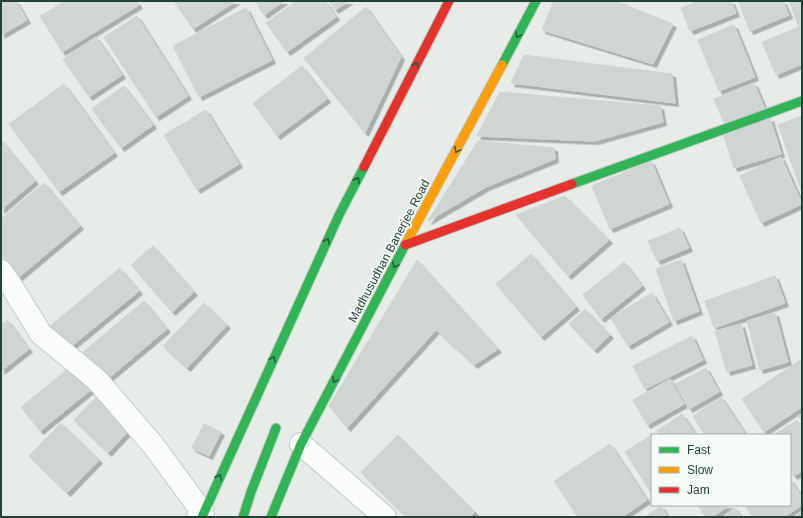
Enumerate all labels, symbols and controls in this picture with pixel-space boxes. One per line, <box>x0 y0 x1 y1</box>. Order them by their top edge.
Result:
one-way arrow <box>515 31 523 39</box>
one-way arrow <box>411 61 419 69</box>
one-way arrow <box>454 146 461 153</box>
street label: Madhusudhan Banerjee Road <box>345 177 433 325</box>
one-way arrow <box>352 177 359 184</box>
one-way arrow <box>322 237 330 245</box>
one-way arrow <box>393 260 400 268</box>
one-way arrow <box>268 356 276 363</box>
one-way arrow <box>332 376 340 383</box>
legend <box>651 434 791 506</box>
text: Fast <box>687 443 711 457</box>
text: Slow <box>687 463 713 477</box>
one-way arrow <box>214 474 222 482</box>
text: Jam <box>687 483 710 497</box>

